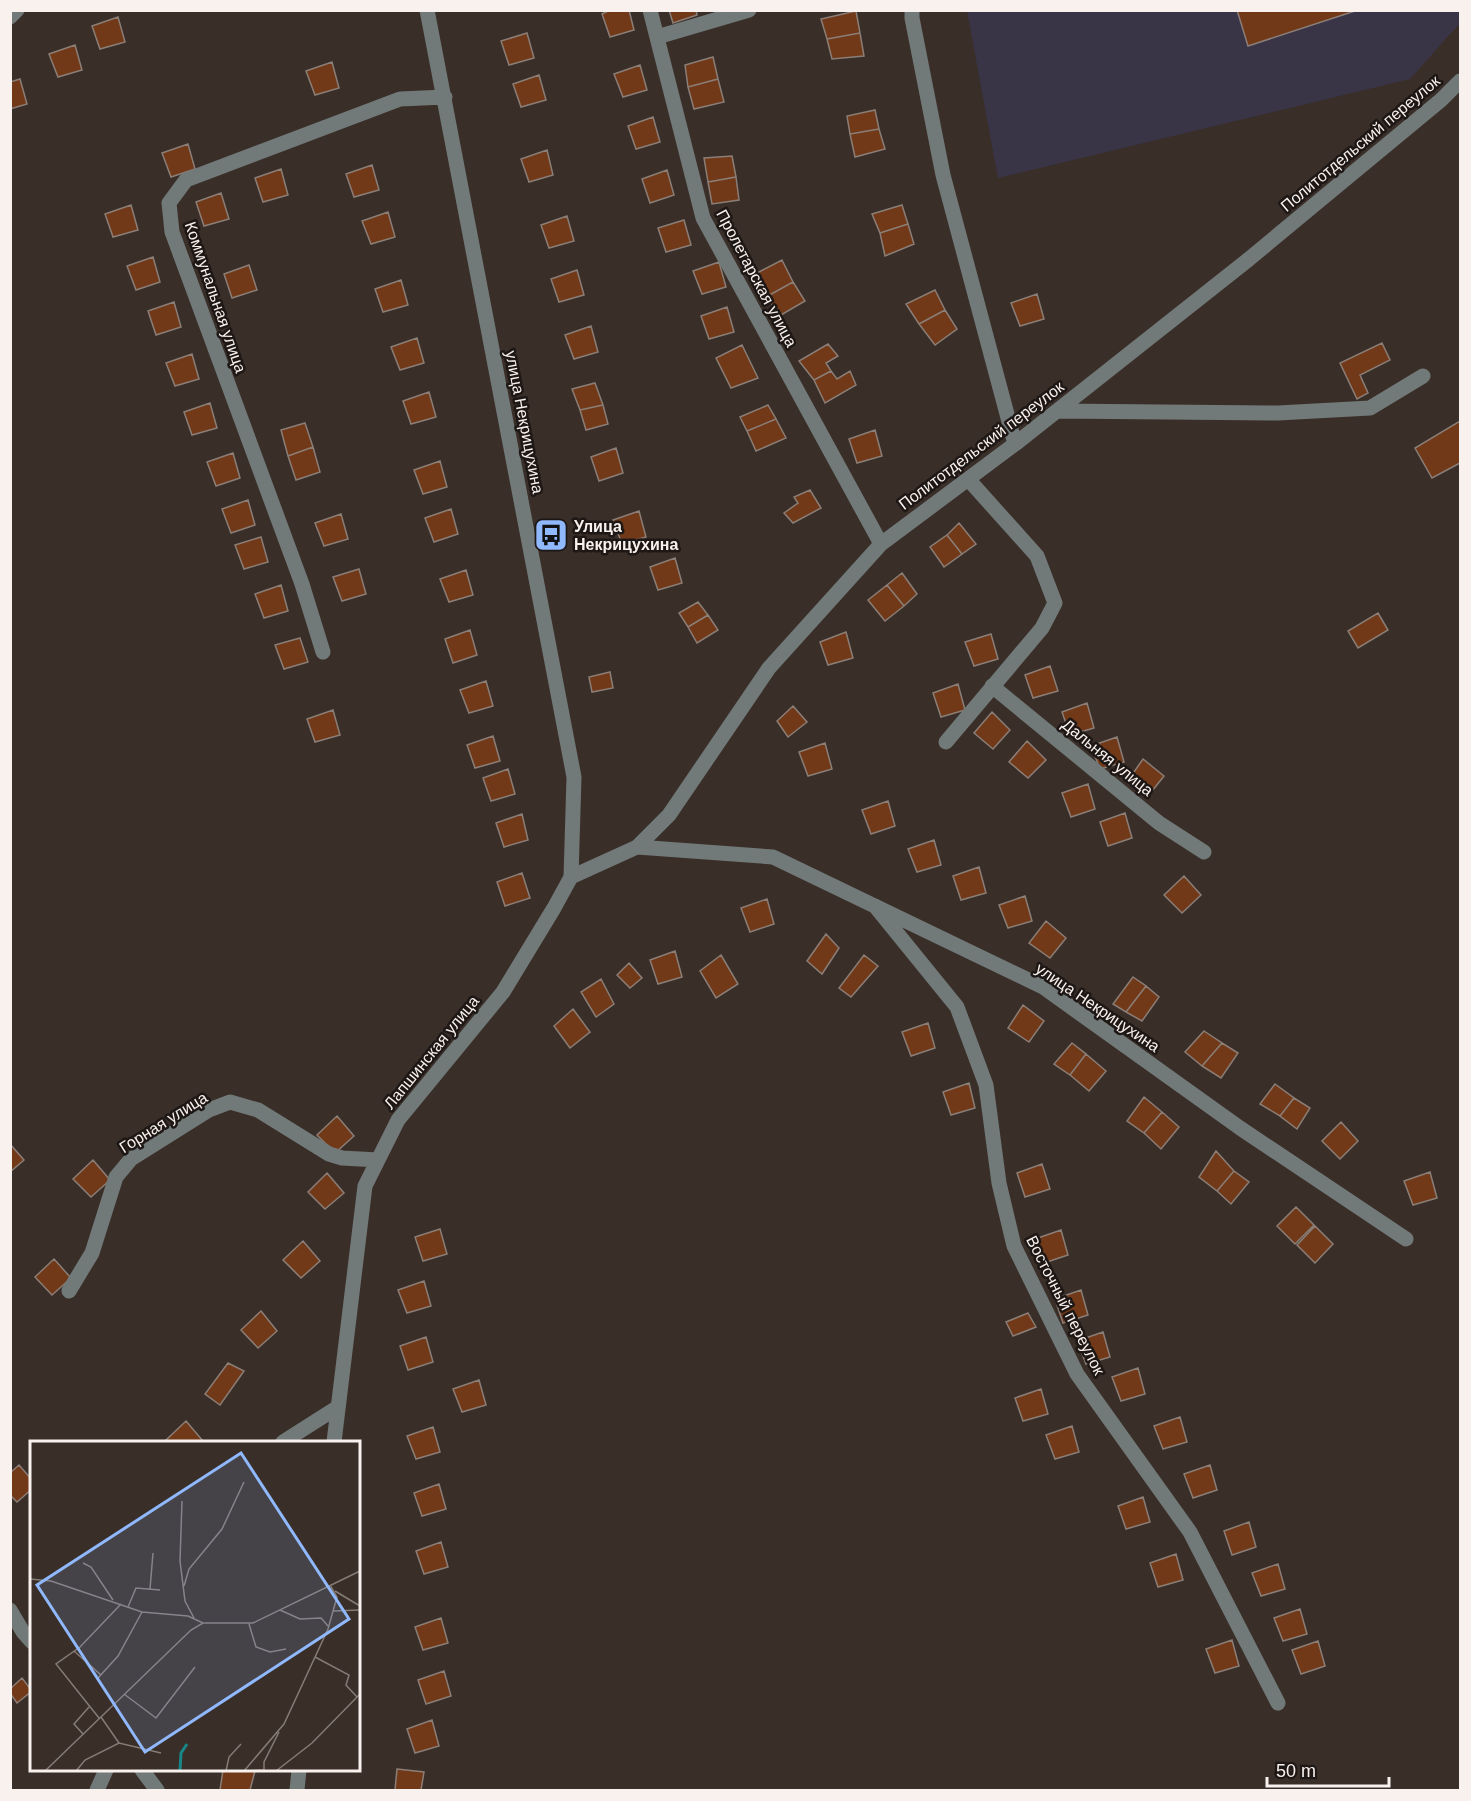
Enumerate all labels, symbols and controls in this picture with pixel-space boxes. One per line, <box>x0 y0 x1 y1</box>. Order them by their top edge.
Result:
street label: Политотдельский переулок <box>1278 71 1444 215</box>
street label: Пролетарская улица <box>713 207 800 350</box>
street label: Коммунальная улица <box>182 219 249 375</box>
street label: улица Некрицухина <box>502 349 547 495</box>
street label: Политотдельский переулок <box>896 377 1068 513</box>
bus stop icon: Улица Некрицухина <box>533 517 569 553</box>
place label: Улица Некрицухина <box>574 518 678 553</box>
street label: Дальняя улица <box>1059 716 1157 799</box>
street label: улица Некрицухина <box>1033 960 1163 1055</box>
street label: Лапшинская улица <box>381 992 482 1112</box>
street label: Горная улица <box>116 1089 210 1156</box>
street label: Восточный переулок <box>1023 1233 1108 1378</box>
inset map <box>30 1441 360 1771</box>
scale bar <box>1267 1750 1388 1788</box>
text: 50 m <box>1276 1761 1316 1781</box>

